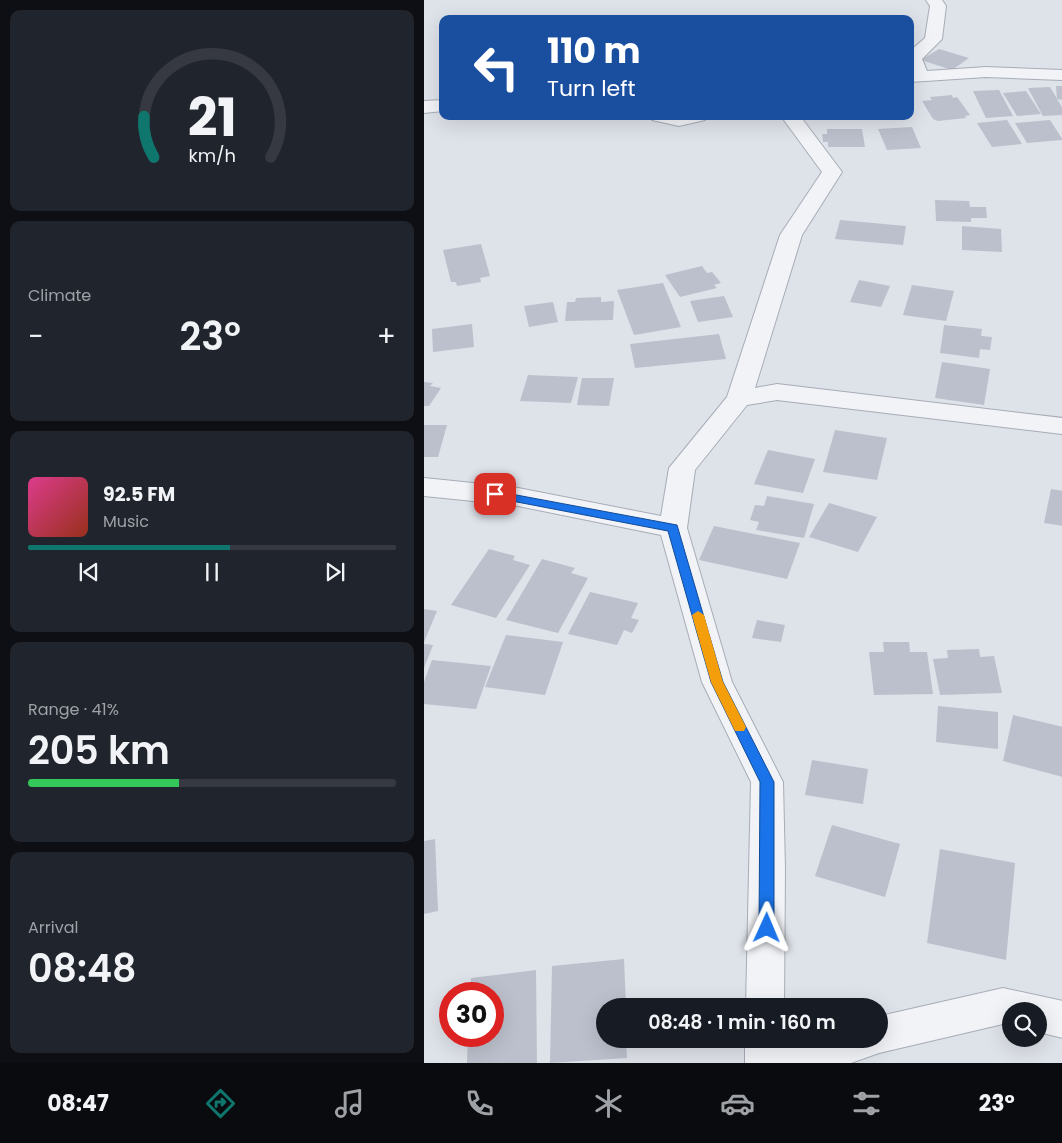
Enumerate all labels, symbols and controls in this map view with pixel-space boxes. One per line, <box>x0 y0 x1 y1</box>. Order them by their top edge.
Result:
text: 110 m <box>547 26 641 75</box>
icon: left <box>464 35 529 100</box>
text: Turn left <box>547 73 635 104</box>
text: 21 <box>187 81 237 154</box>
text: km/h <box>188 143 236 168</box>
text: Climate <box>28 284 91 307</box>
text: 23° <box>179 310 241 363</box>
text: − <box>28 317 43 356</box>
text: + <box>377 317 396 356</box>
pin <box>474 473 516 515</box>
icon: arrive <box>481 480 509 508</box>
text: 92.5 FM <box>103 481 175 508</box>
text: Music <box>103 510 149 533</box>
icon: previous <box>75 558 103 586</box>
icon: pause <box>198 558 226 586</box>
icon: next <box>321 558 349 586</box>
text: Range · 41% <box>28 698 119 721</box>
text: 205 km <box>28 724 170 777</box>
position arrow <box>740 901 792 953</box>
text: Arrival <box>28 916 78 939</box>
text: 08:48 <box>28 942 137 995</box>
speed limit sign: 30 <box>439 982 504 1047</box>
map controls <box>1002 1002 1047 1047</box>
button: search <box>1002 1002 1047 1047</box>
text: 08:48 · 1 min · 160 m <box>648 1009 836 1036</box>
icon: directions <box>203 1086 238 1121</box>
icon: music <box>332 1086 367 1121</box>
icon: phone <box>462 1086 497 1121</box>
icon: climate <box>591 1086 626 1121</box>
icon: car <box>720 1086 755 1121</box>
icon: filters <box>849 1086 884 1121</box>
text: 08:47 <box>47 1088 109 1119</box>
text: 23° <box>979 1088 1015 1119</box>

